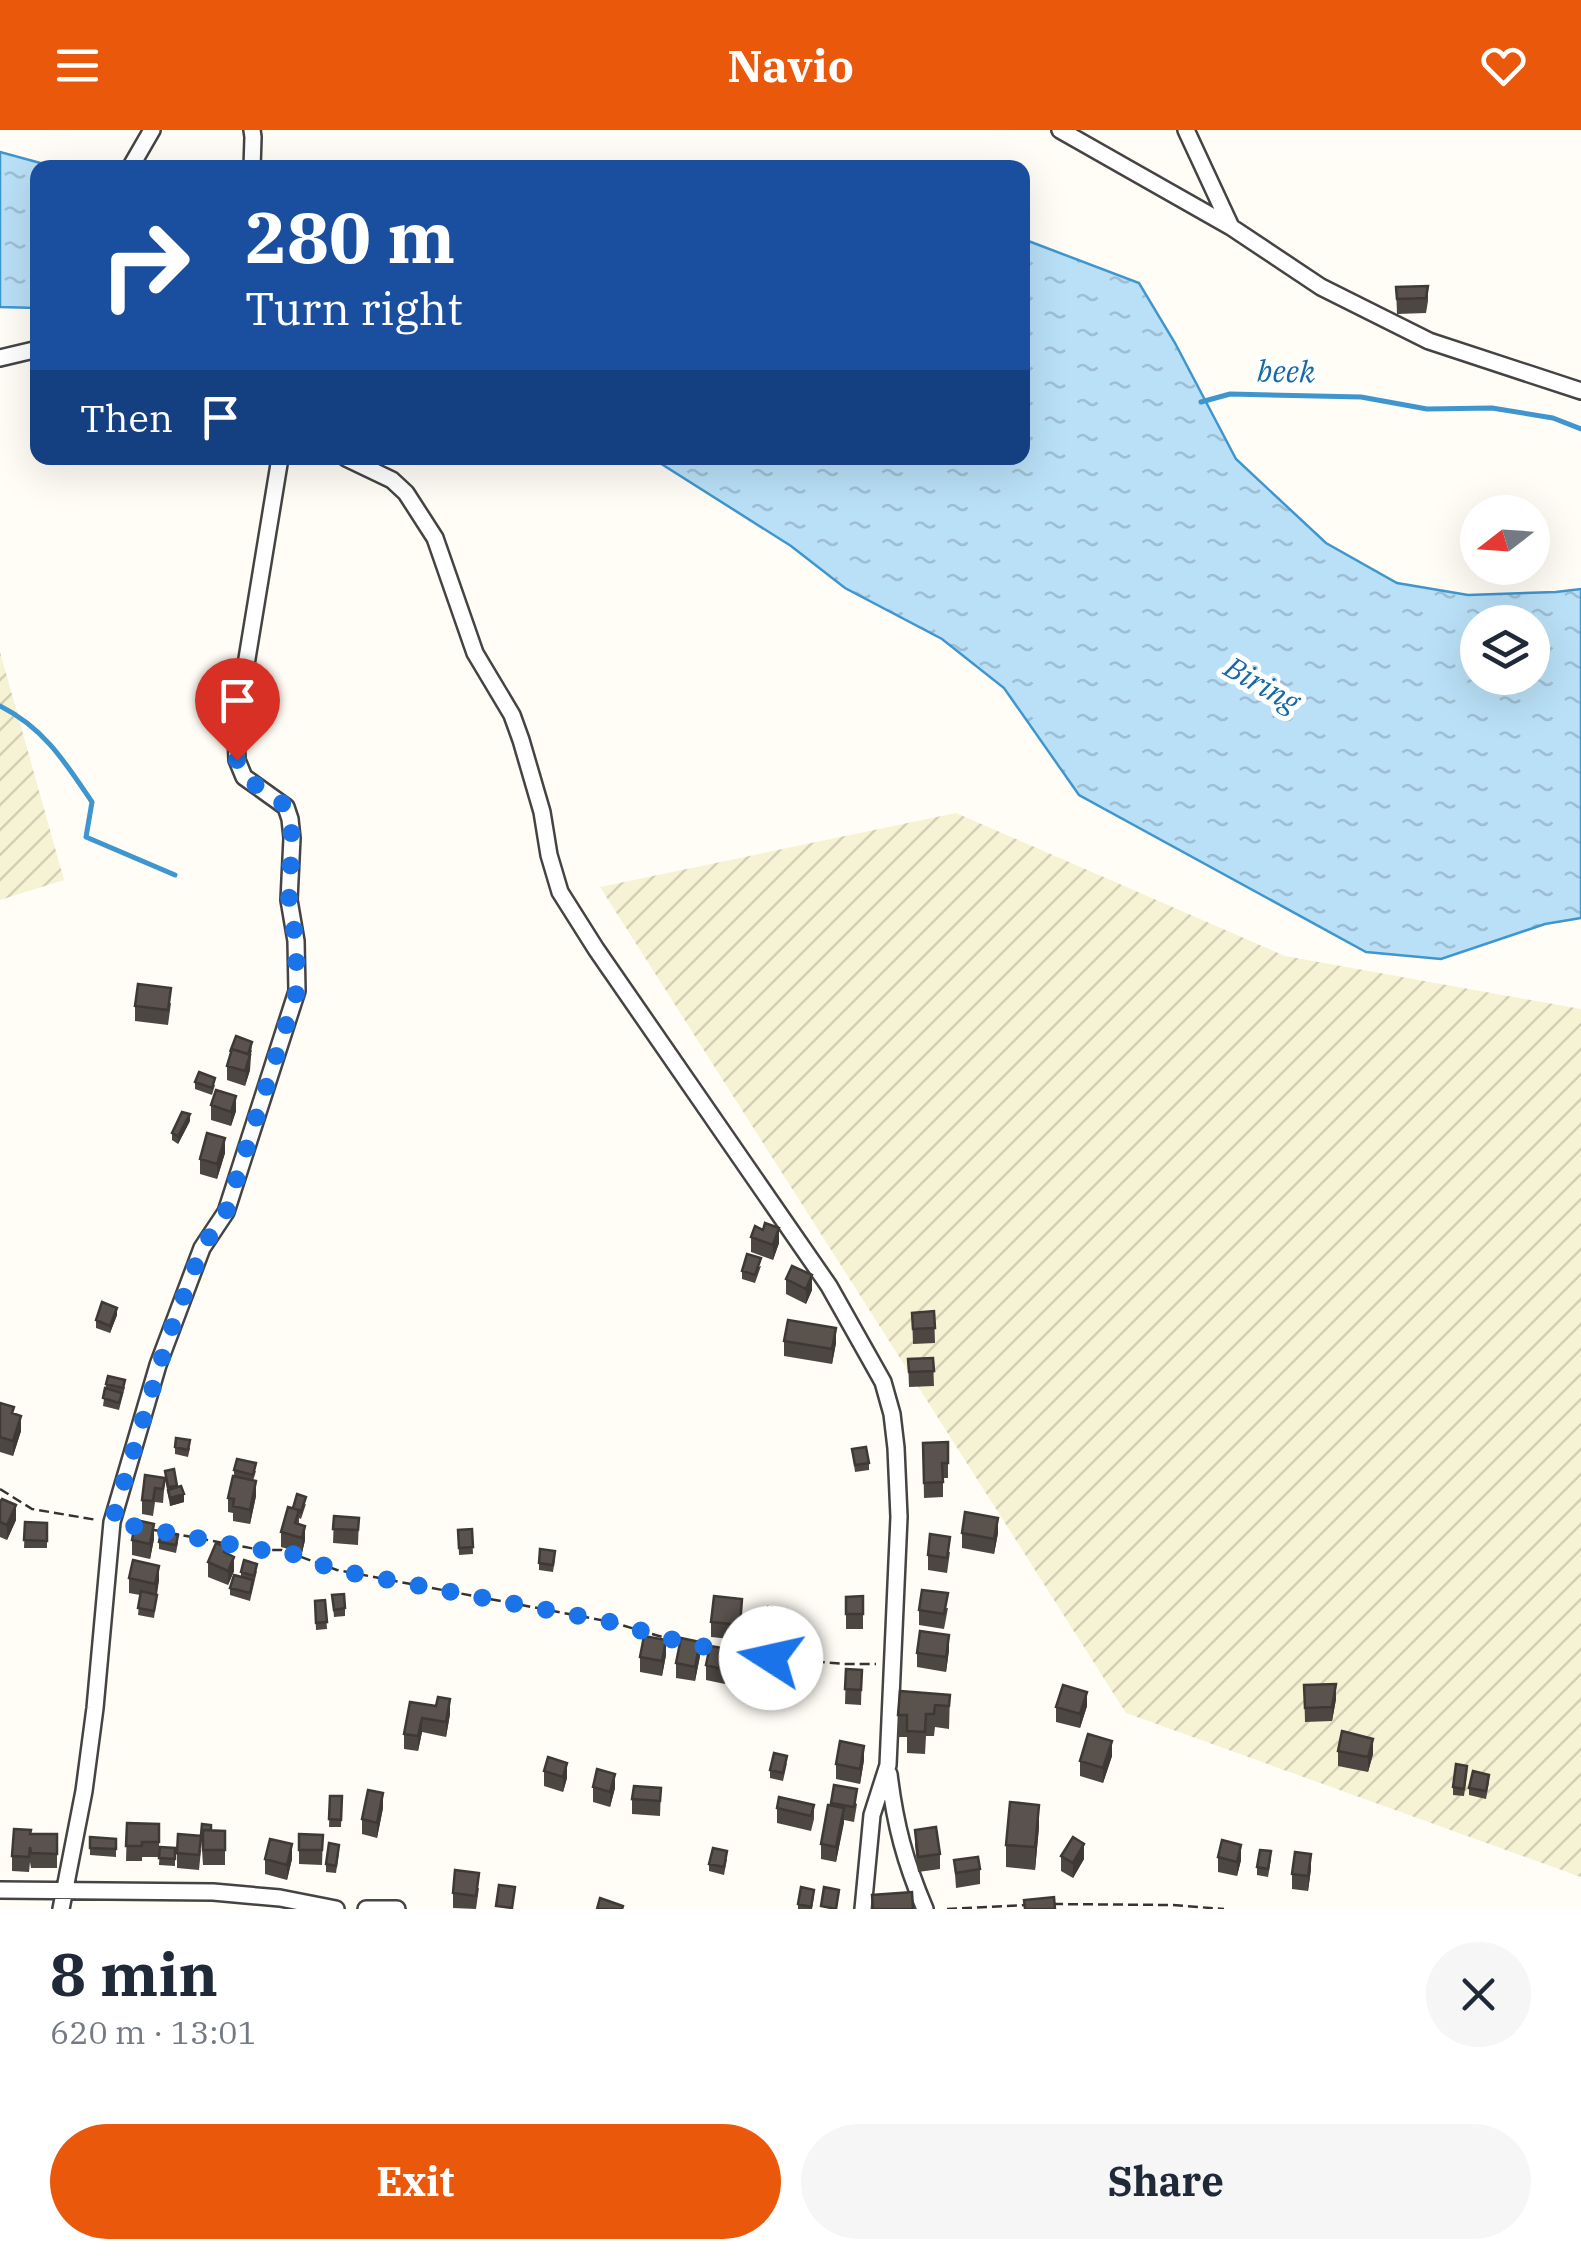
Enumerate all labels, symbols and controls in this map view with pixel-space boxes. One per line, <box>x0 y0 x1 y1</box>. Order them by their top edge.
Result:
text: Navio <box>727 36 854 94</box>
icon: menu <box>50 38 105 93</box>
icon: heart <box>1476 38 1531 93</box>
text: 280 m <box>245 191 455 282</box>
icon: right <box>80 200 210 330</box>
text: Turn right <box>245 279 463 337</box>
water label: beek <box>1257 350 1315 391</box>
icon: arrive <box>193 390 248 445</box>
text: Then <box>80 393 173 442</box>
north arrow <box>1460 495 1550 585</box>
map controls <box>1460 495 1550 695</box>
button: layers <box>1460 605 1550 695</box>
water label: Biring <box>1217 646 1308 721</box>
pin <box>195 658 280 761</box>
icon: arrive <box>210 673 265 728</box>
position arrow <box>719 1606 823 1710</box>
text: 8 min <box>50 1934 218 2013</box>
button: close <box>1426 1942 1531 2047</box>
text: 620 m · 13:01 <box>50 2011 257 2053</box>
button: Exit <box>50 2124 781 2239</box>
button: Share <box>801 2124 1531 2239</box>

